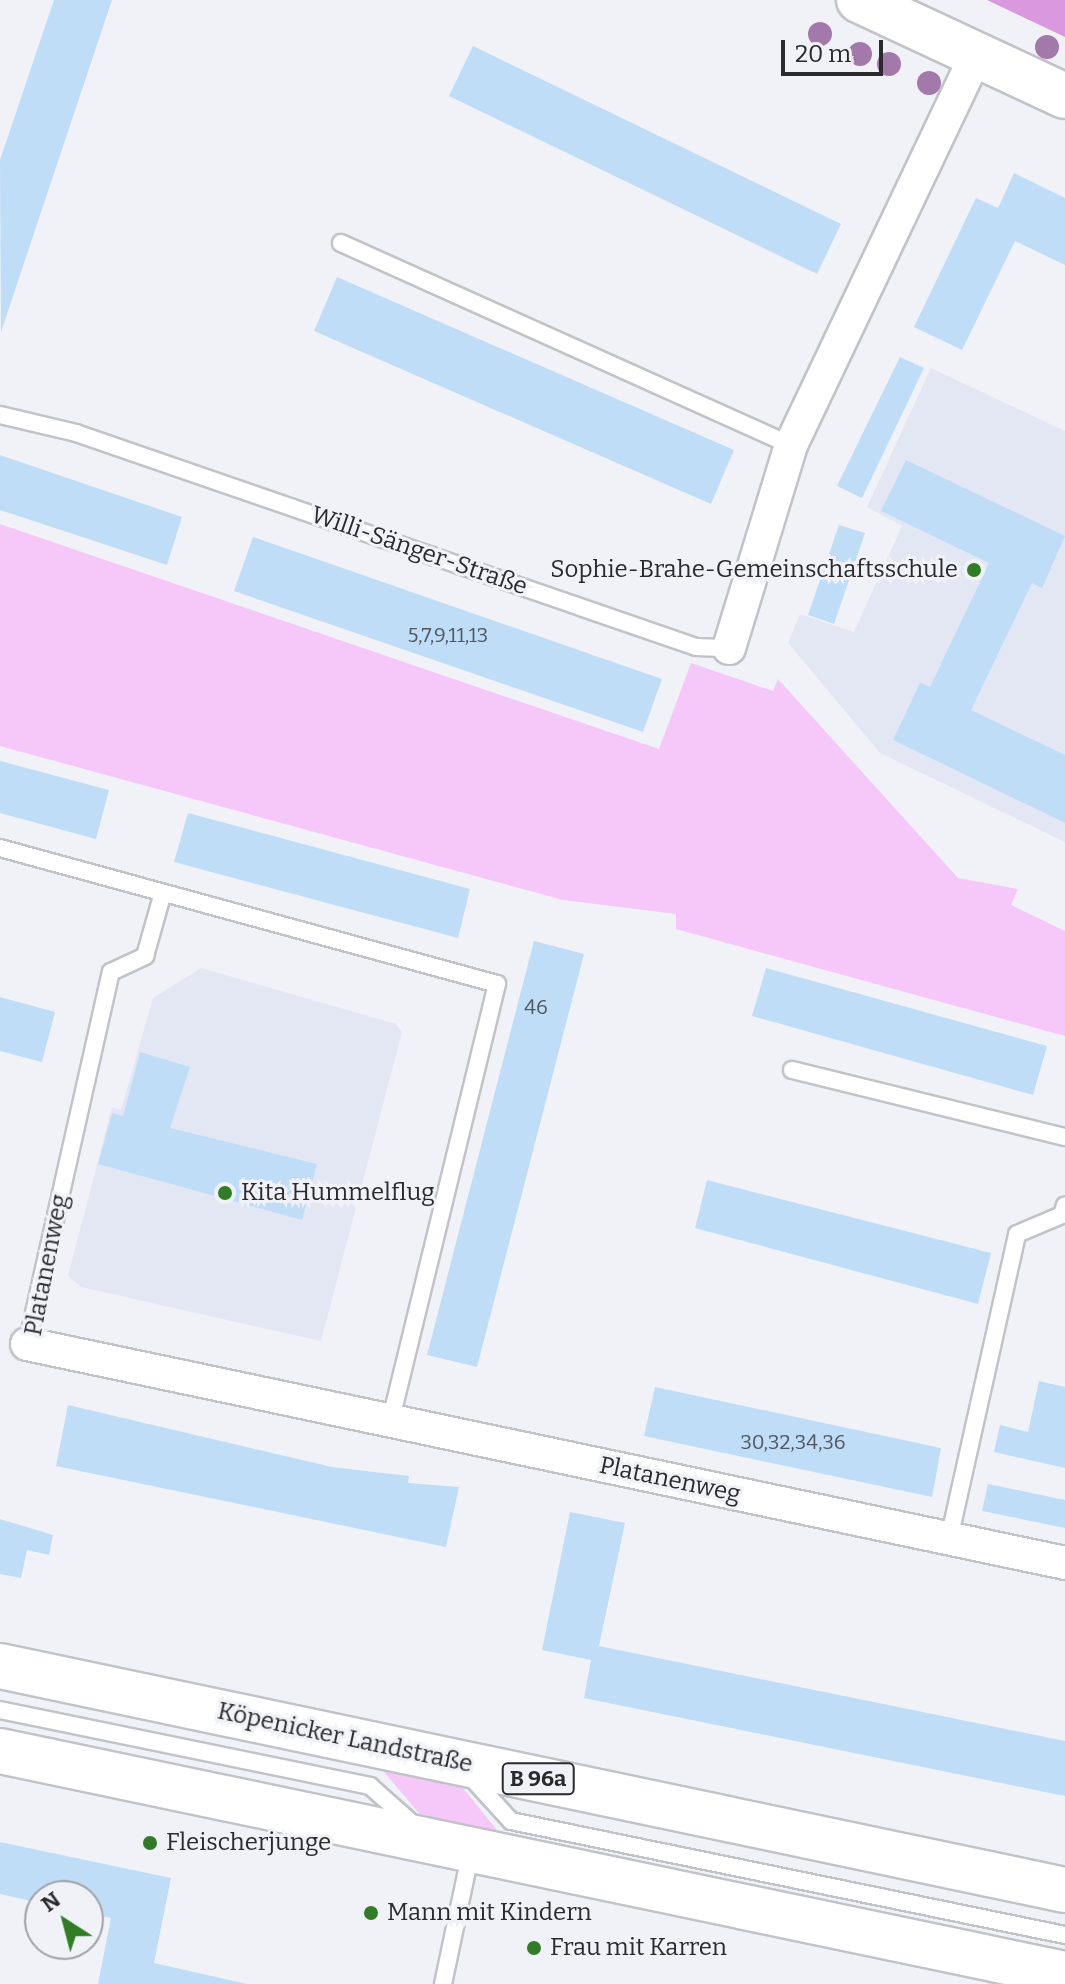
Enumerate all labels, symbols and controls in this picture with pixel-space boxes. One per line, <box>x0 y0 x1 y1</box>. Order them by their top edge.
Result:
scale bar <box>785 24 887 74</box>
text: 20 m <box>795 40 851 68</box>
street label: Willi-Sänger-Straße <box>307 500 531 602</box>
place label: Sophie-Brahe-Gemeinschaftsschule <box>550 556 958 584</box>
marker: Sophie-Brahe-Gemeinschaftsschule <box>965 561 983 579</box>
house number: 5,7,9,11,13 <box>408 623 488 647</box>
house number: 46 <box>524 995 548 1019</box>
place label: Kita Hummelflug <box>241 1179 435 1207</box>
marker: Kita Hummelflug <box>216 1184 234 1202</box>
street label: Platanenweg <box>19 1192 75 1338</box>
house number: 30,32,34,36 <box>740 1430 846 1454</box>
street label: Platanenweg <box>597 1451 743 1509</box>
street label: Köpenicker Landstraße <box>215 1697 475 1779</box>
road number: B 96a <box>500 1761 576 1797</box>
place label: Fleischerjunge <box>166 1829 331 1857</box>
marker: Fleischerjunge <box>141 1834 159 1852</box>
north arrow <box>24 1880 104 1960</box>
text: N <box>36 1886 66 1918</box>
place label: Mann mit Kindern <box>387 1899 592 1927</box>
marker: Mann mit Kindern <box>362 1904 380 1922</box>
place label: Frau mit Karren <box>550 1934 727 1962</box>
marker: Frau mit Karren <box>525 1939 543 1957</box>

